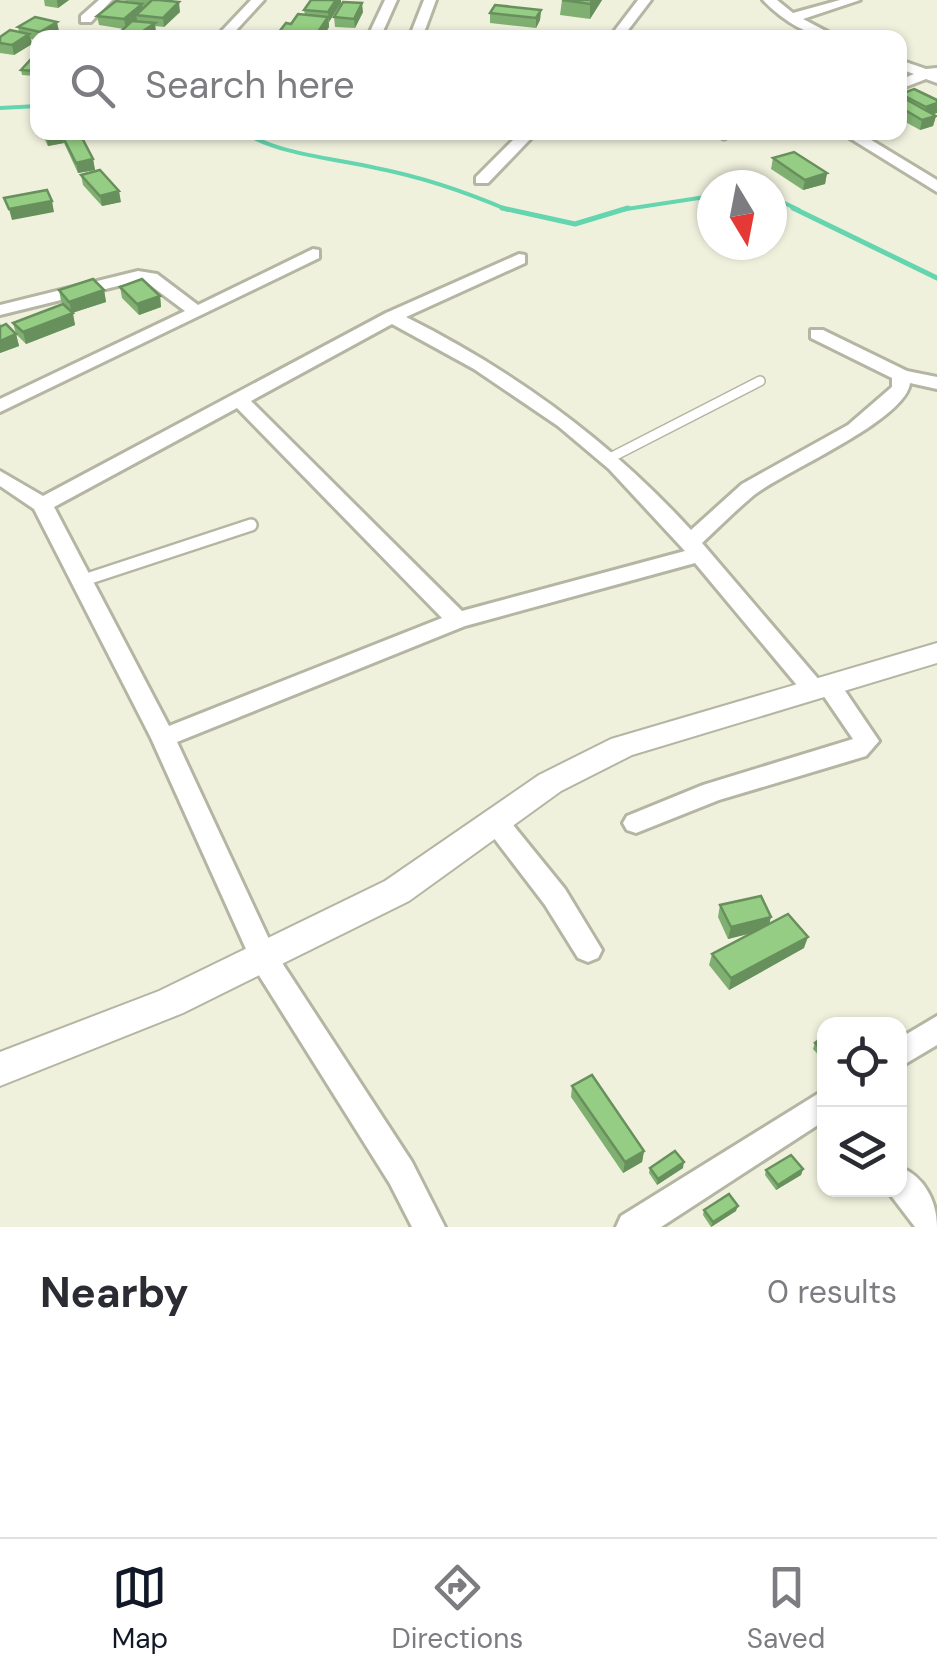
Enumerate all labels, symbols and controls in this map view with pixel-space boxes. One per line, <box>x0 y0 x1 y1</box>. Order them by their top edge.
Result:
search box <box>30 30 907 140</box>
icon: search <box>65 58 120 113</box>
text: Search here <box>145 60 355 110</box>
north arrow <box>697 170 787 260</box>
map controls <box>817 1017 907 1197</box>
button: locate <box>817 1017 907 1107</box>
button: layers <box>817 1107 907 1197</box>
text: Nearby <box>40 1265 189 1320</box>
text: 0 results <box>767 1271 897 1313</box>
tab: Map <box>112 1560 168 1657</box>
tab: Directions <box>392 1560 523 1657</box>
tab: Saved <box>747 1560 825 1657</box>

